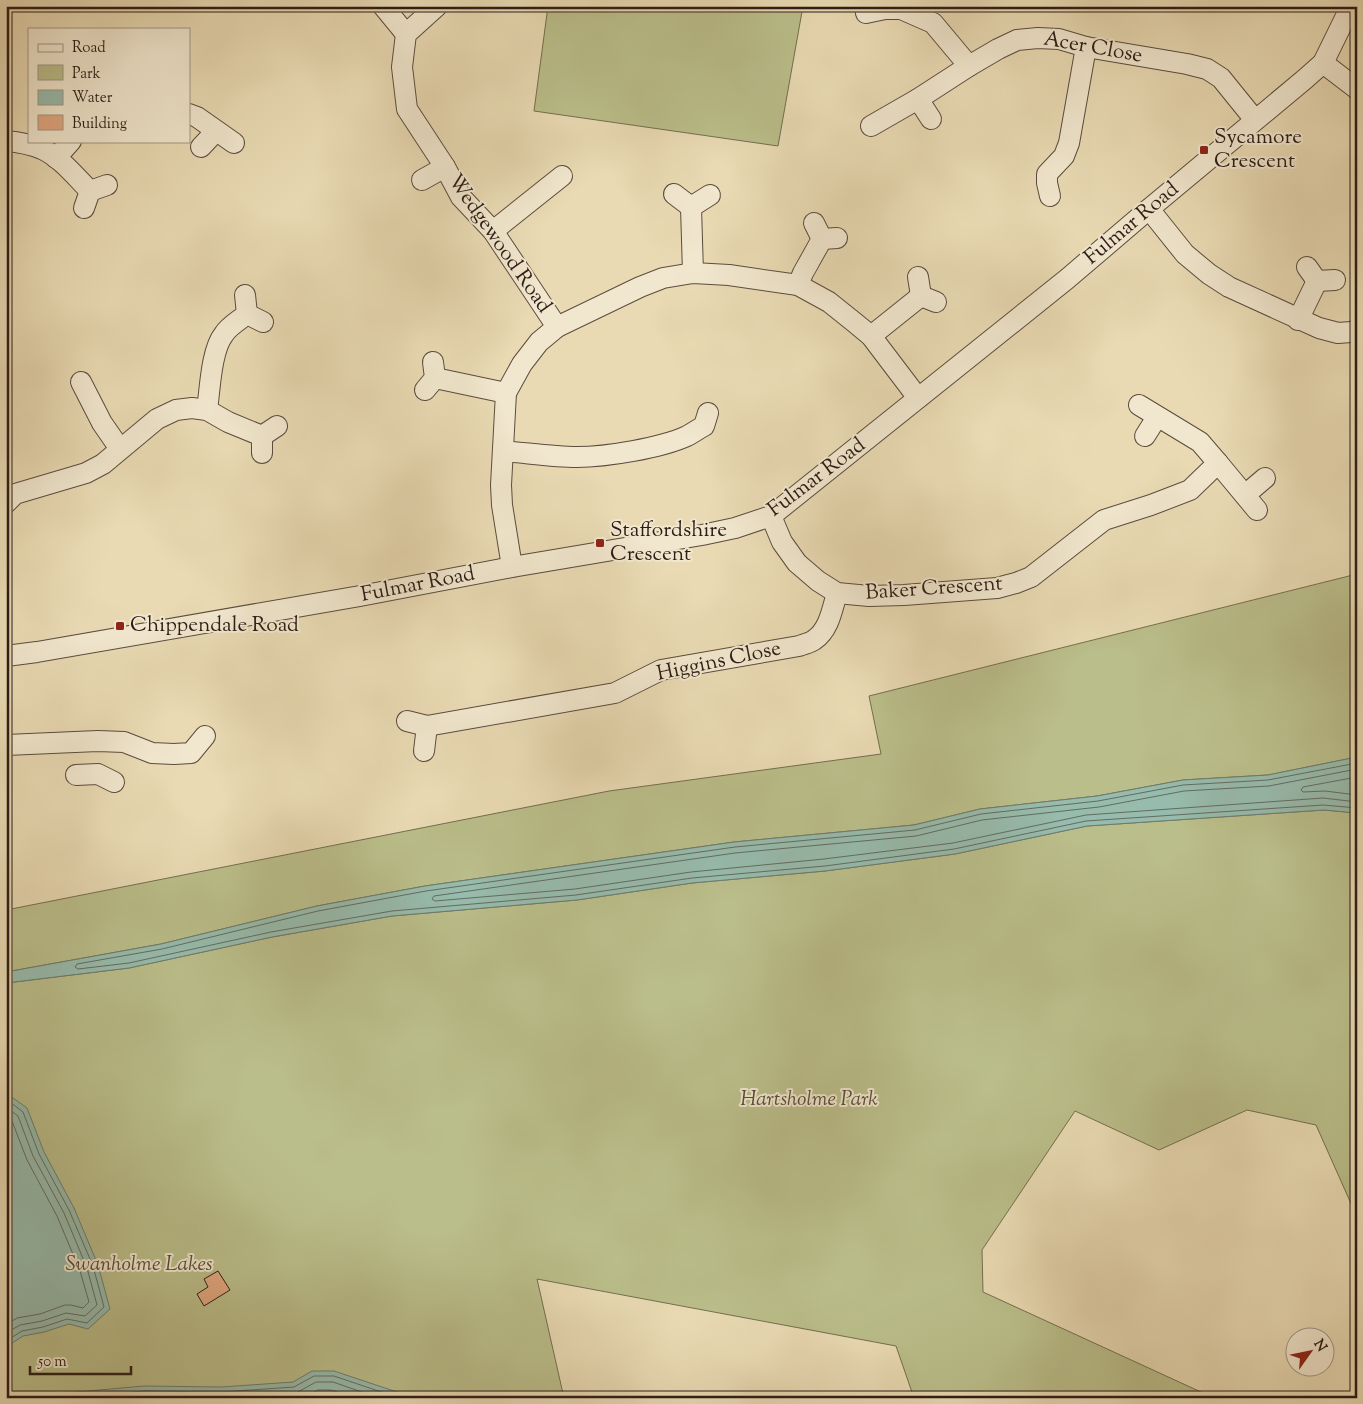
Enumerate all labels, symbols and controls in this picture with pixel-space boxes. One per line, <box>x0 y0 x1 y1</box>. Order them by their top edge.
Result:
street label: Acer Close <box>1041 25 1145 71</box>
legend <box>28 28 190 142</box>
text: Road <box>72 38 106 59</box>
text: Park <box>72 64 101 85</box>
text: Water <box>72 88 113 109</box>
text: Building <box>72 114 127 135</box>
place label: Sycamore Crescent <box>1214 123 1302 177</box>
marker: Sycamore Crescent <box>1198 144 1210 156</box>
street label: Wedgewood Road <box>440 168 558 320</box>
street label: Fulmar Road <box>1078 175 1186 273</box>
street label: Fulmar Road <box>762 431 872 525</box>
place label: Staffordshire Crescent <box>610 516 727 570</box>
marker: Staffordshire Crescent <box>594 537 606 549</box>
street label: Fulmar Road <box>358 559 478 611</box>
street label: Baker Crescent <box>864 569 1004 609</box>
place label: Chippendale Road <box>130 611 299 641</box>
marker: Chippendale Road <box>114 620 126 632</box>
street label: Higgins Close <box>654 634 784 690</box>
park label: Hartsholme Park <box>740 1085 878 1115</box>
park label: Swanholme Lakes <box>65 1250 213 1280</box>
north arrow <box>1286 1326 1336 1376</box>
text: N <box>1308 1336 1331 1356</box>
scale bar <box>30 1344 131 1376</box>
text: 50 m <box>37 1352 67 1373</box>

